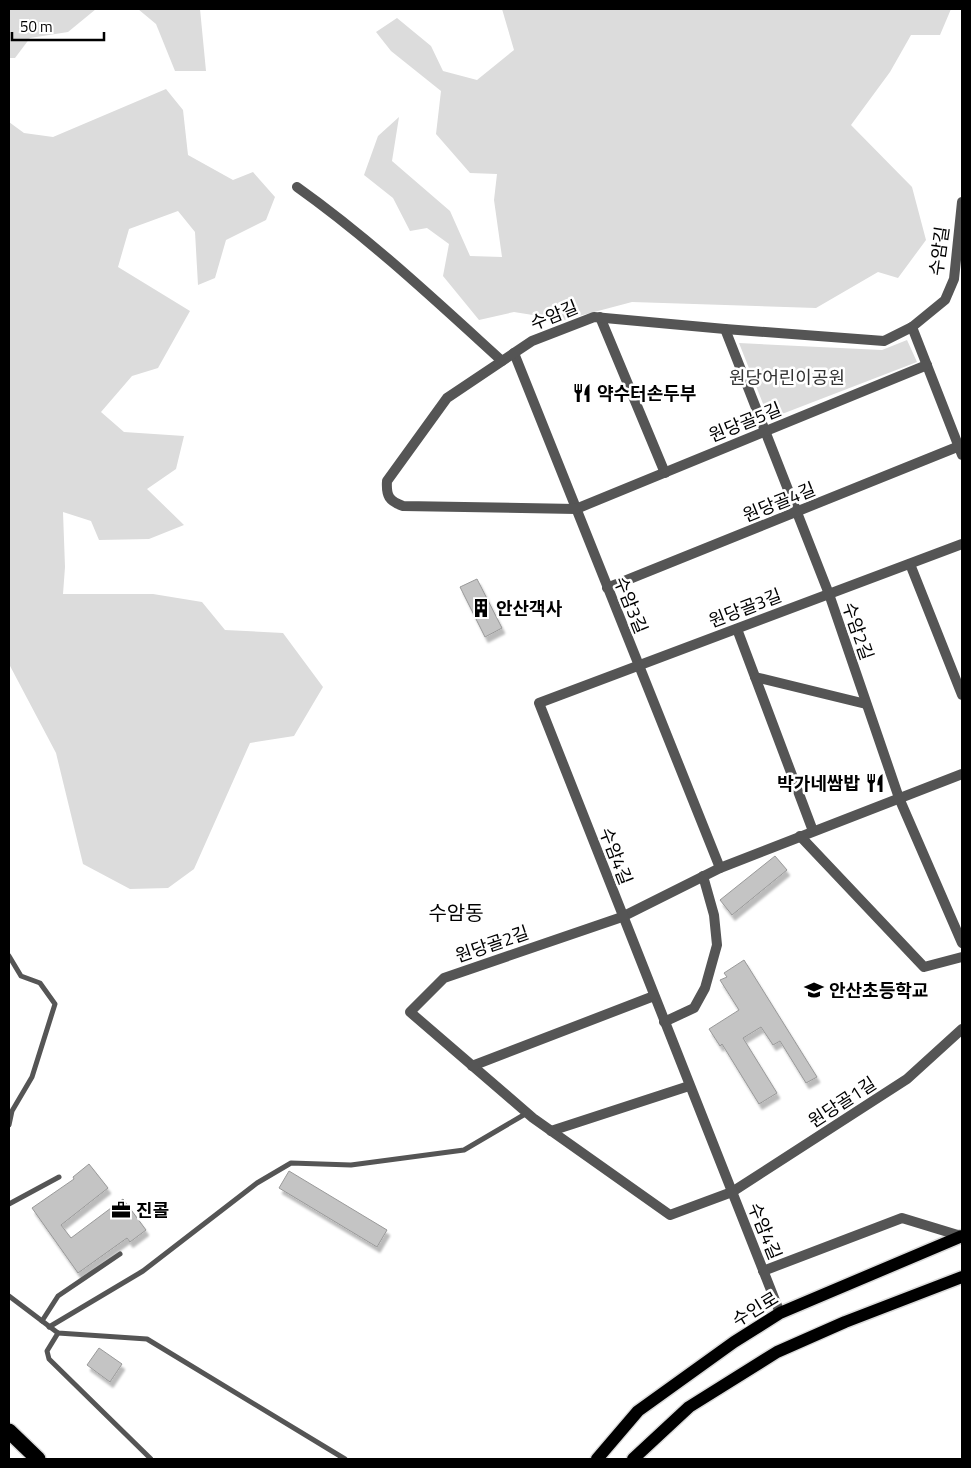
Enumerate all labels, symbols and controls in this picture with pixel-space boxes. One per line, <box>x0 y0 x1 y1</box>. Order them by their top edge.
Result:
scale bar <box>12 10 105 42</box>
text: 50 m <box>20 15 53 38</box>
street label: 수암길 <box>922 225 956 277</box>
street label: 수암길 <box>526 293 582 337</box>
park label: 원당어린이공원 <box>729 364 845 391</box>
place label: 약수터손두부 <box>597 380 696 407</box>
restaurant icon: 약수터손두부 <box>571 382 593 404</box>
street label: 원당골5길 <box>705 395 785 449</box>
street label: 원당골4길 <box>739 475 819 529</box>
street label: 수암3길 <box>607 572 655 638</box>
street label: 원당골3길 <box>705 582 785 634</box>
place label: 안산객사 <box>496 595 563 622</box>
building icon: 안산객사 <box>470 597 492 619</box>
street label: 수암2길 <box>836 598 880 664</box>
place label: 박가네쌈밥 <box>777 770 860 797</box>
restaurant icon: 박가네쌈밥 <box>864 772 886 794</box>
street label: 수암4길 <box>593 823 639 889</box>
district label: 수암동 <box>428 897 484 928</box>
street label: 원당골2길 <box>452 919 532 969</box>
place label: 안산초등학교 <box>829 977 928 1004</box>
school or university icon: 안산초등학교 <box>803 979 825 1001</box>
street label: 원당골1길 <box>803 1070 881 1134</box>
place label: 진콜 <box>136 1197 169 1224</box>
street label: 수암4길 <box>741 1198 789 1264</box>
office icon: 진콜 <box>110 1199 132 1221</box>
street label: 수인로 <box>727 1285 783 1333</box>

